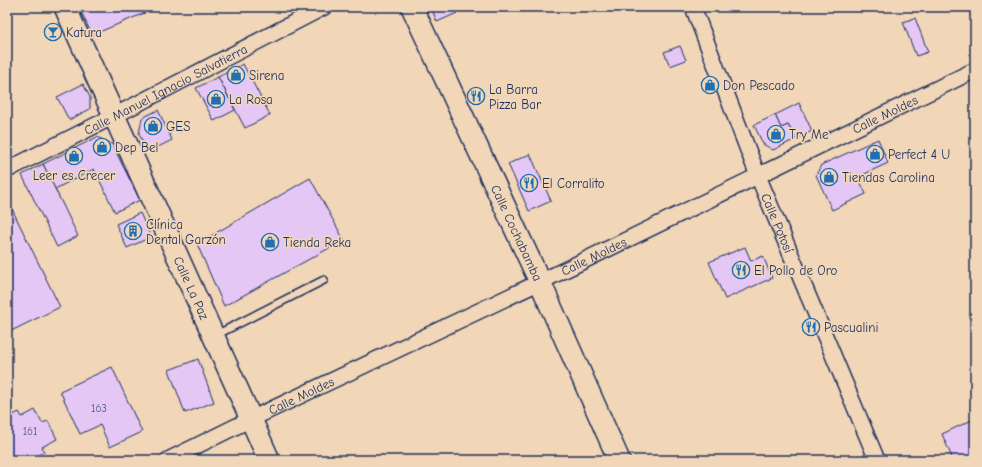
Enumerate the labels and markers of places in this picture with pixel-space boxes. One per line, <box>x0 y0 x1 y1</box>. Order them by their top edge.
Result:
bar icon: Katura <box>43 22 63 42</box>
place label: Katura <box>66 25 102 40</box>
shop icon: Sirena <box>226 65 246 85</box>
place label: Sirena <box>249 68 284 83</box>
shop icon: Don Pescado <box>700 75 720 95</box>
place label: Don Pescado <box>723 78 795 93</box>
place label: La Barra Pizza Bar <box>489 82 542 112</box>
restaurant icon: La Barra Pizza Bar <box>466 86 486 106</box>
shop icon: La Rosa <box>206 89 226 109</box>
place label: La Rosa <box>229 92 273 107</box>
shop icon: GES <box>143 116 163 136</box>
place label: GES <box>166 119 190 134</box>
shop icon: Try Me <box>766 124 786 144</box>
place label: Try Me <box>789 127 829 142</box>
shop icon: Dep Bel <box>92 137 112 157</box>
place label: Dep Bel <box>115 140 158 155</box>
shop icon: Perfect 4 U <box>865 144 885 164</box>
shop icon: Leer es Crecer <box>64 146 84 166</box>
place label: Perfect 4 U <box>888 147 950 162</box>
shop icon: Tiendas Carolina <box>819 167 839 187</box>
place label: Leer es Crecer <box>33 168 116 183</box>
place label: Tiendas Carolina <box>842 170 935 185</box>
restaurant icon: El Corralito <box>519 173 539 193</box>
place label: El Corralito <box>542 176 605 191</box>
place label: Clínica Dental Garzón <box>146 217 226 247</box>
building icon: Clínica Dental Garzón <box>123 221 143 241</box>
shop icon: Tienda Reka <box>260 232 280 252</box>
place label: Tienda Reka <box>283 235 351 250</box>
restaurant icon: El Pollo de Oro <box>731 260 751 280</box>
place label: El Pollo de Oro <box>754 263 838 278</box>
restaurant icon: Pascualini <box>801 317 821 337</box>
place label: Pascualini <box>824 320 878 335</box>

